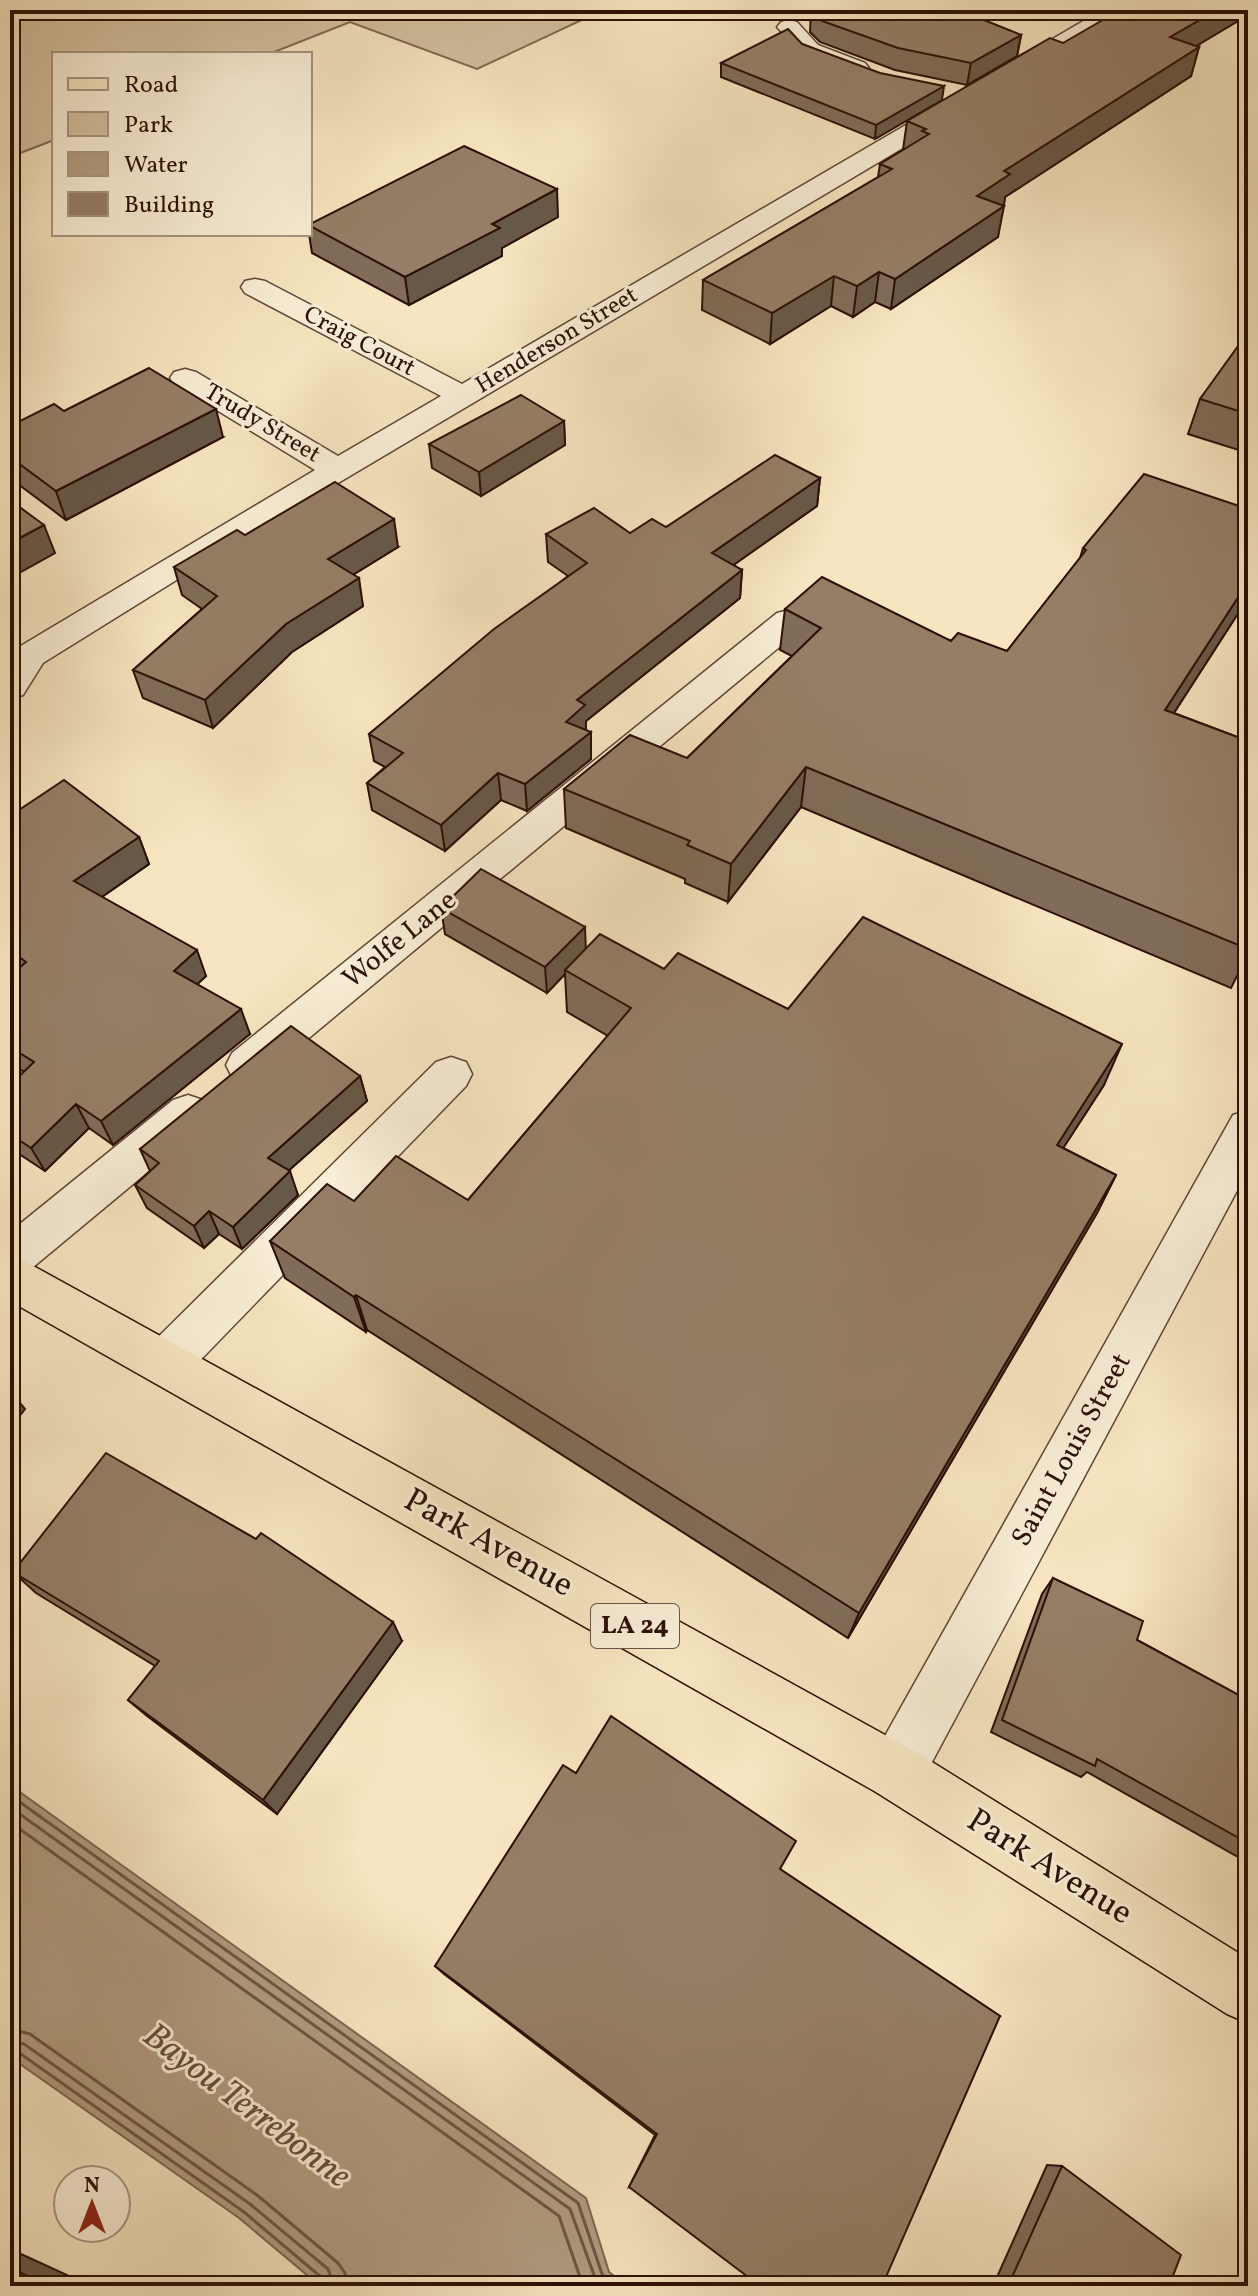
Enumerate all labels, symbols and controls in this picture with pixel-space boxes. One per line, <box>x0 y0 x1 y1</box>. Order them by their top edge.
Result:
legend <box>52 52 312 236</box>
text: Road <box>124 69 178 103</box>
text: Park <box>124 109 173 143</box>
text: Water <box>124 149 188 183</box>
text: Building <box>124 189 214 223</box>
street label: Henderson Street <box>469 279 645 403</box>
street label: Craig Court <box>297 298 421 386</box>
street label: Trudy Street <box>197 376 327 472</box>
street label: Wolfe Lane <box>335 882 465 998</box>
street label: Saint Louis Street <box>1003 1346 1141 1554</box>
street label: Park Avenue <box>395 1478 581 1610</box>
road number: LA 24 <box>591 1604 679 1648</box>
street label: Park Avenue <box>957 1798 1141 1938</box>
water label: Bayou Terrebonne <box>132 2012 360 2202</box>
north arrow <box>52 2164 132 2244</box>
text: N <box>84 2171 100 2202</box>

